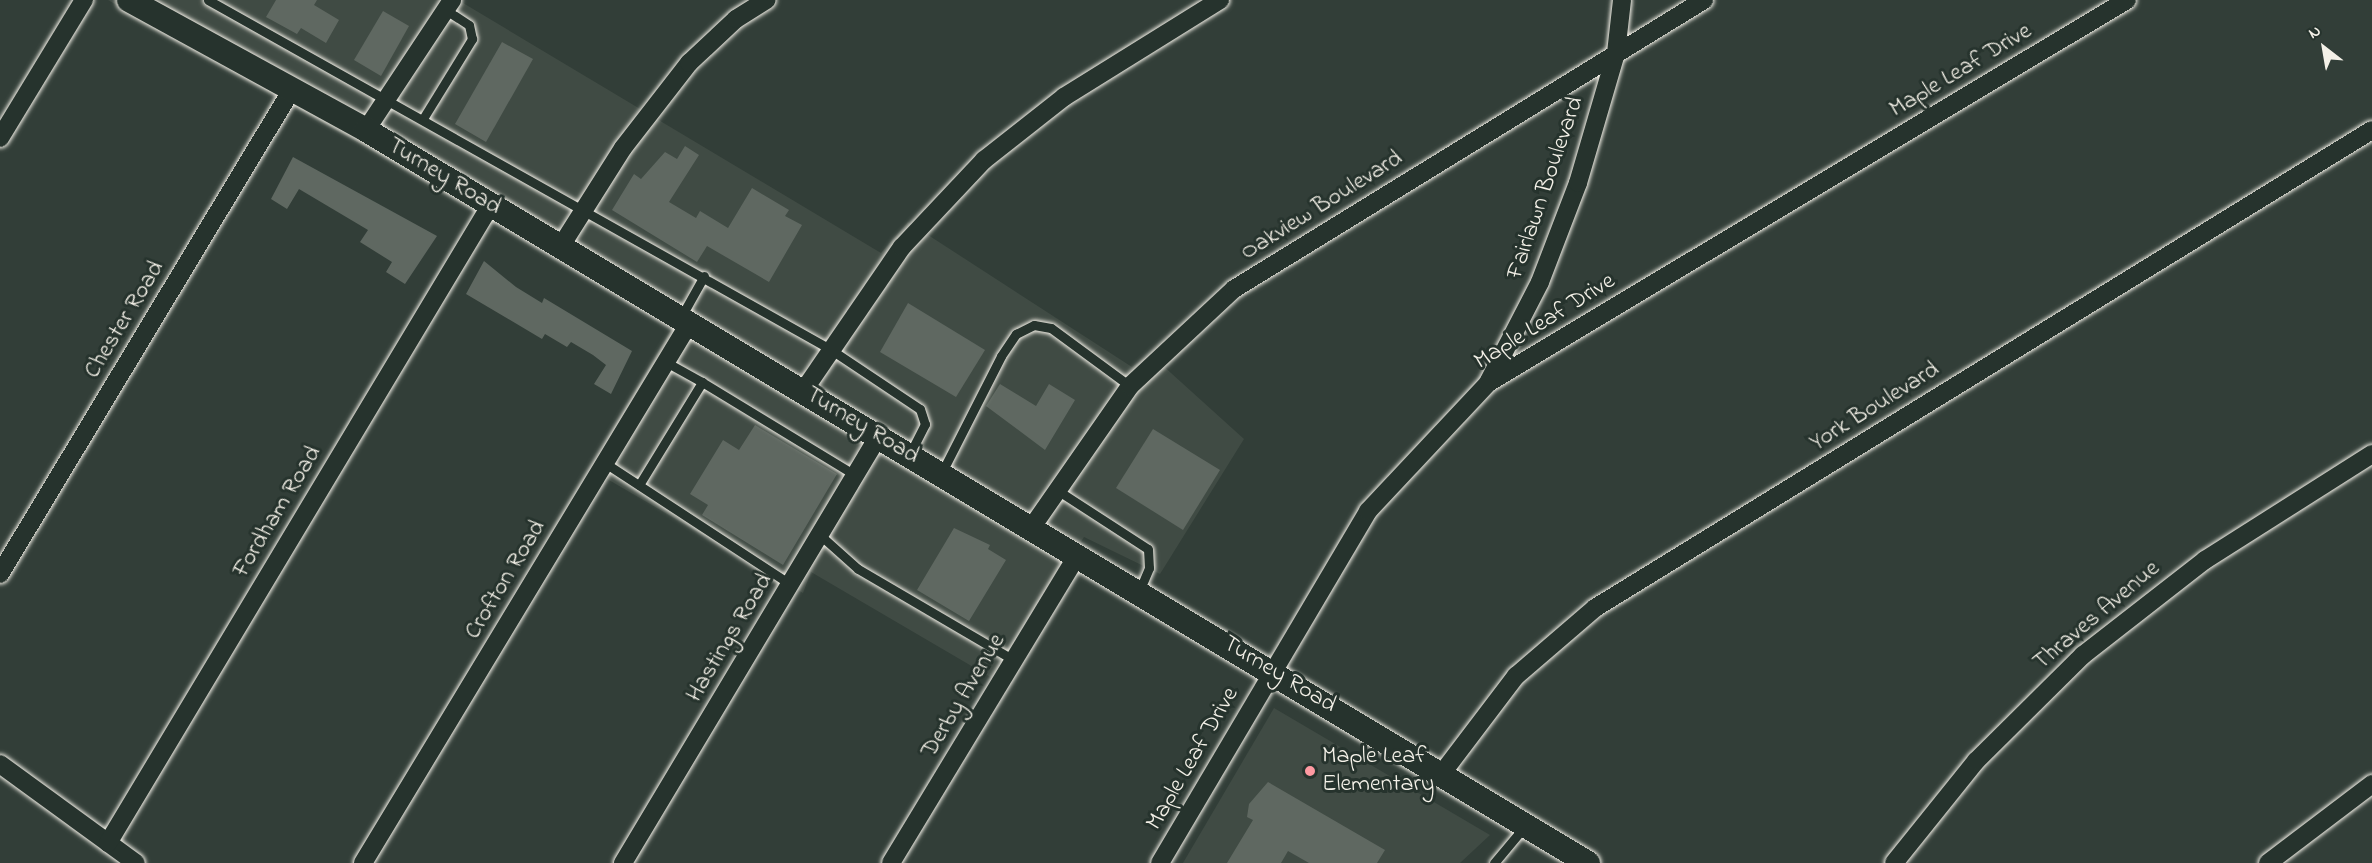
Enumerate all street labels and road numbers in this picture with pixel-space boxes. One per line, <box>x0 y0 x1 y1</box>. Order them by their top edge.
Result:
street label: Maple Leaf Drive <box>1885 17 2037 125</box>
street label: Fairlawn Boulevard <box>1501 93 1591 283</box>
street label: Turney Road <box>382 132 506 222</box>
street label: Oakview Boulevard <box>1236 145 1408 267</box>
street label: Chester Road <box>79 256 171 384</box>
street label: Maple Leaf Drive <box>1469 267 1621 377</box>
street label: York Boulevard <box>1805 356 1945 458</box>
street label: Turney Road <box>800 381 924 471</box>
street label: Fordham Road <box>228 441 328 583</box>
street label: Crofton Road <box>459 515 553 645</box>
street label: Thraves Avenue <box>2028 555 2166 677</box>
street label: Hastings Road <box>680 569 780 707</box>
street label: Derby Avenue <box>916 629 1012 763</box>
street label: Turney Road <box>1217 630 1341 720</box>
street label: Maple Leaf Drive <box>1140 682 1246 836</box>

